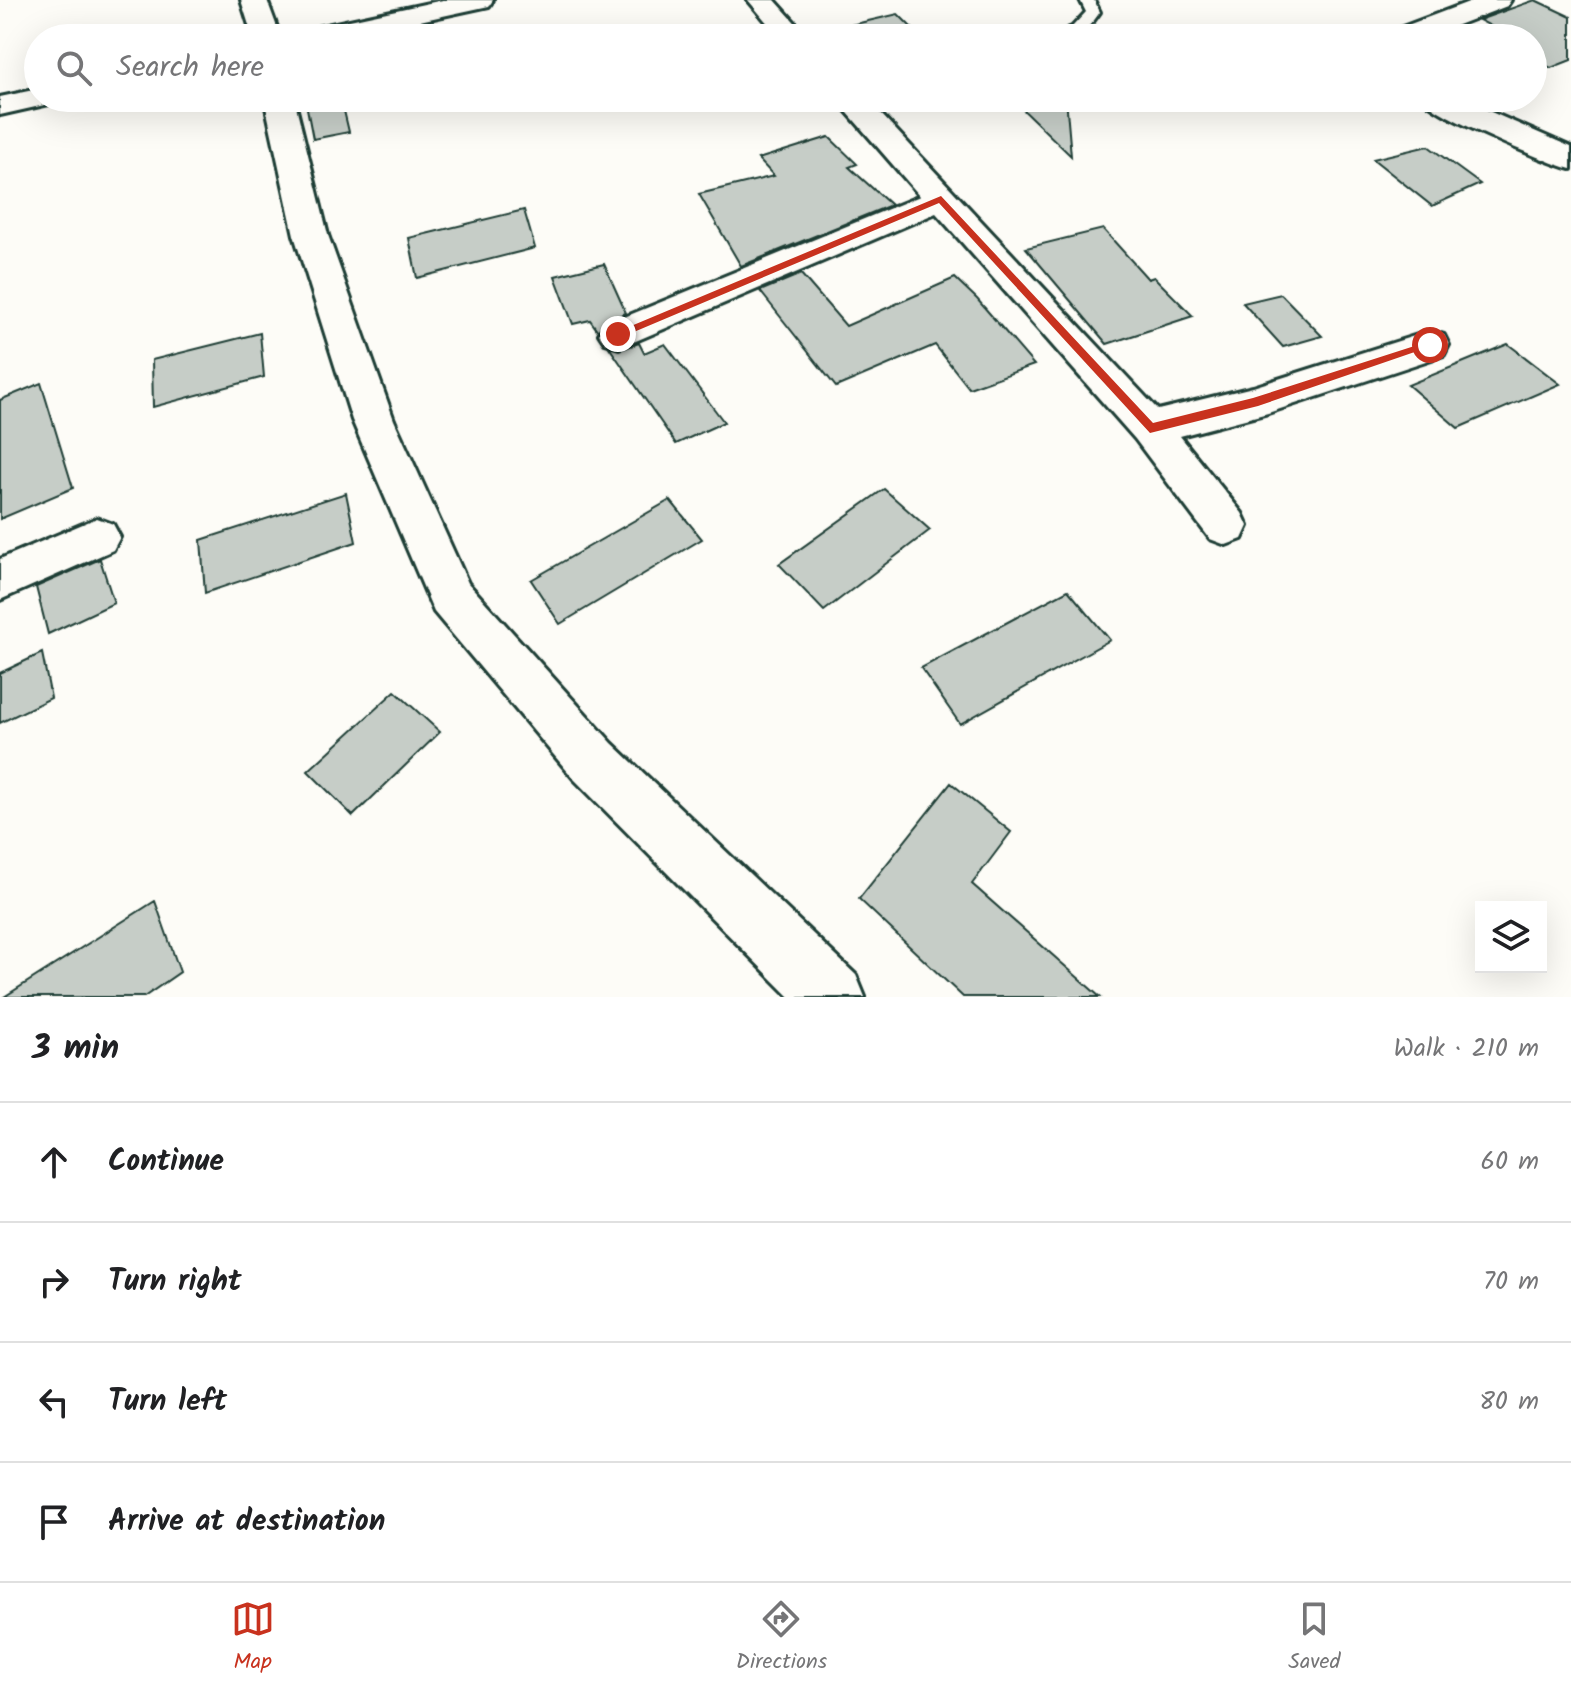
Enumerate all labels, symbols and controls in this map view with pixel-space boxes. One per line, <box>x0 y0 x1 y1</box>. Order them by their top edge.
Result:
search box <box>24 24 1547 112</box>
text: Search here <box>116 44 264 92</box>
icon: search <box>52 46 96 90</box>
route end <box>600 316 636 352</box>
route start <box>1412 327 1448 363</box>
map controls <box>1475 901 1547 973</box>
button: layers <box>1475 901 1547 973</box>
text: 3 min <box>32 1022 119 1076</box>
text: Walk · 210 m <box>1394 1028 1539 1070</box>
text: Continue <box>108 1138 224 1186</box>
icon: ahead <box>32 1140 76 1184</box>
text: 60 m <box>1480 1141 1539 1183</box>
text: Turn right <box>108 1258 241 1306</box>
icon: right <box>32 1260 76 1304</box>
text: 70 m <box>1483 1261 1539 1303</box>
text: Turn left <box>108 1378 227 1426</box>
icon: left <box>32 1380 76 1424</box>
text: 80 m <box>1479 1381 1539 1423</box>
text: Arrive at destination <box>108 1498 385 1546</box>
icon: arrive <box>32 1500 76 1544</box>
tab: Map <box>231 1597 275 1680</box>
tab: Directions <box>736 1597 827 1680</box>
tab: Saved <box>1288 1597 1340 1680</box>

